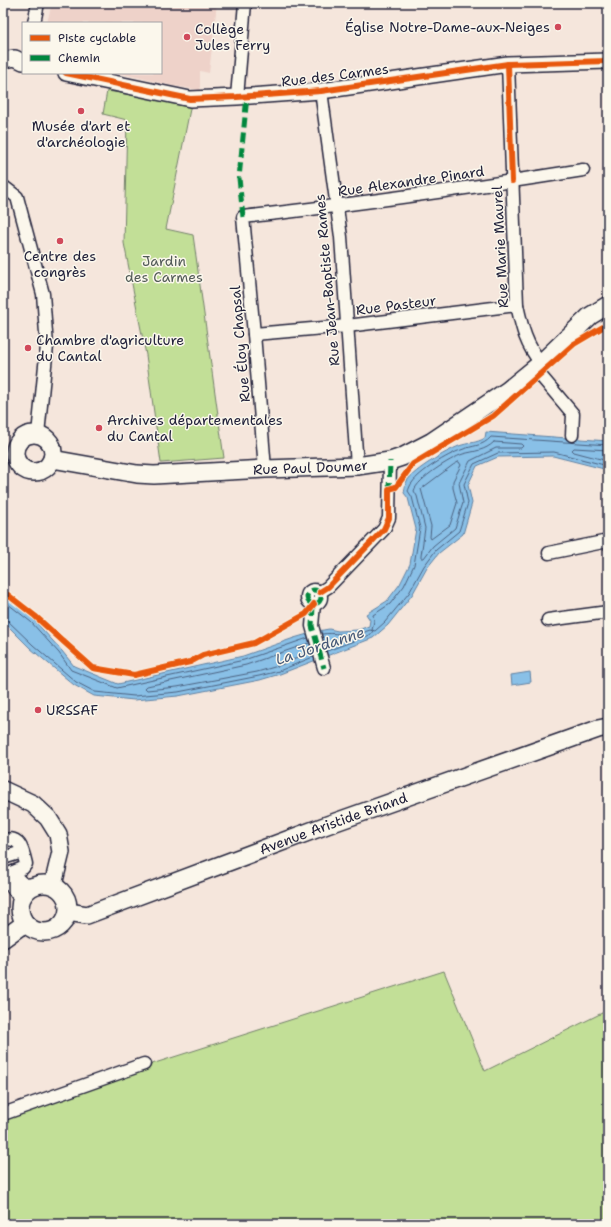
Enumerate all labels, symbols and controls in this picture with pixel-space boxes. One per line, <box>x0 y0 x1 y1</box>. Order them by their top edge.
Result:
place label: Église Notre-Dame-aux-Neiges <box>345 18 550 36</box>
place label: Collège Jules Ferry <box>195 20 270 54</box>
legend <box>22 22 162 74</box>
marker: Église Notre-Dame-aux-Neiges <box>553 22 563 32</box>
text: Piste cyclable <box>58 30 136 46</box>
marker: Collège Jules Ferry <box>182 32 192 42</box>
text: Chemin <box>58 50 100 66</box>
street label: Rue des Carmes <box>280 59 390 91</box>
marker: Musée d'art et d'archéologie <box>76 106 86 116</box>
place label: Musée d'art et d'archéologie <box>32 117 130 151</box>
street label: Rue Alexandre Pinard <box>337 162 485 200</box>
street label: Rue Marie Maurel <box>488 185 512 309</box>
street label: Rue Jean-Baptiste Rames <box>311 193 343 367</box>
marker: Centre des congrès <box>55 236 65 246</box>
place label: Centre des congrès <box>24 247 96 281</box>
park label: Jardin des Carmes <box>125 252 203 286</box>
street label: Rue Éloy Chapsal <box>226 284 254 403</box>
street label: Rue Pasteur <box>355 291 438 319</box>
place label: Chambre d'agriculture du Cantal <box>36 331 184 365</box>
marker: Chambre d'agriculture du Cantal <box>23 343 33 353</box>
place label: Archives départementales du Cantal <box>107 411 283 445</box>
marker: Archives départementales du Cantal <box>94 423 104 433</box>
street label: Rue Paul Doumer <box>252 455 370 479</box>
water label: La Jordanne <box>273 622 367 670</box>
place label: URSSAF <box>46 701 98 719</box>
marker: URSSAF <box>33 705 43 715</box>
street label: Avenue Aristide Briand <box>257 788 410 859</box>

